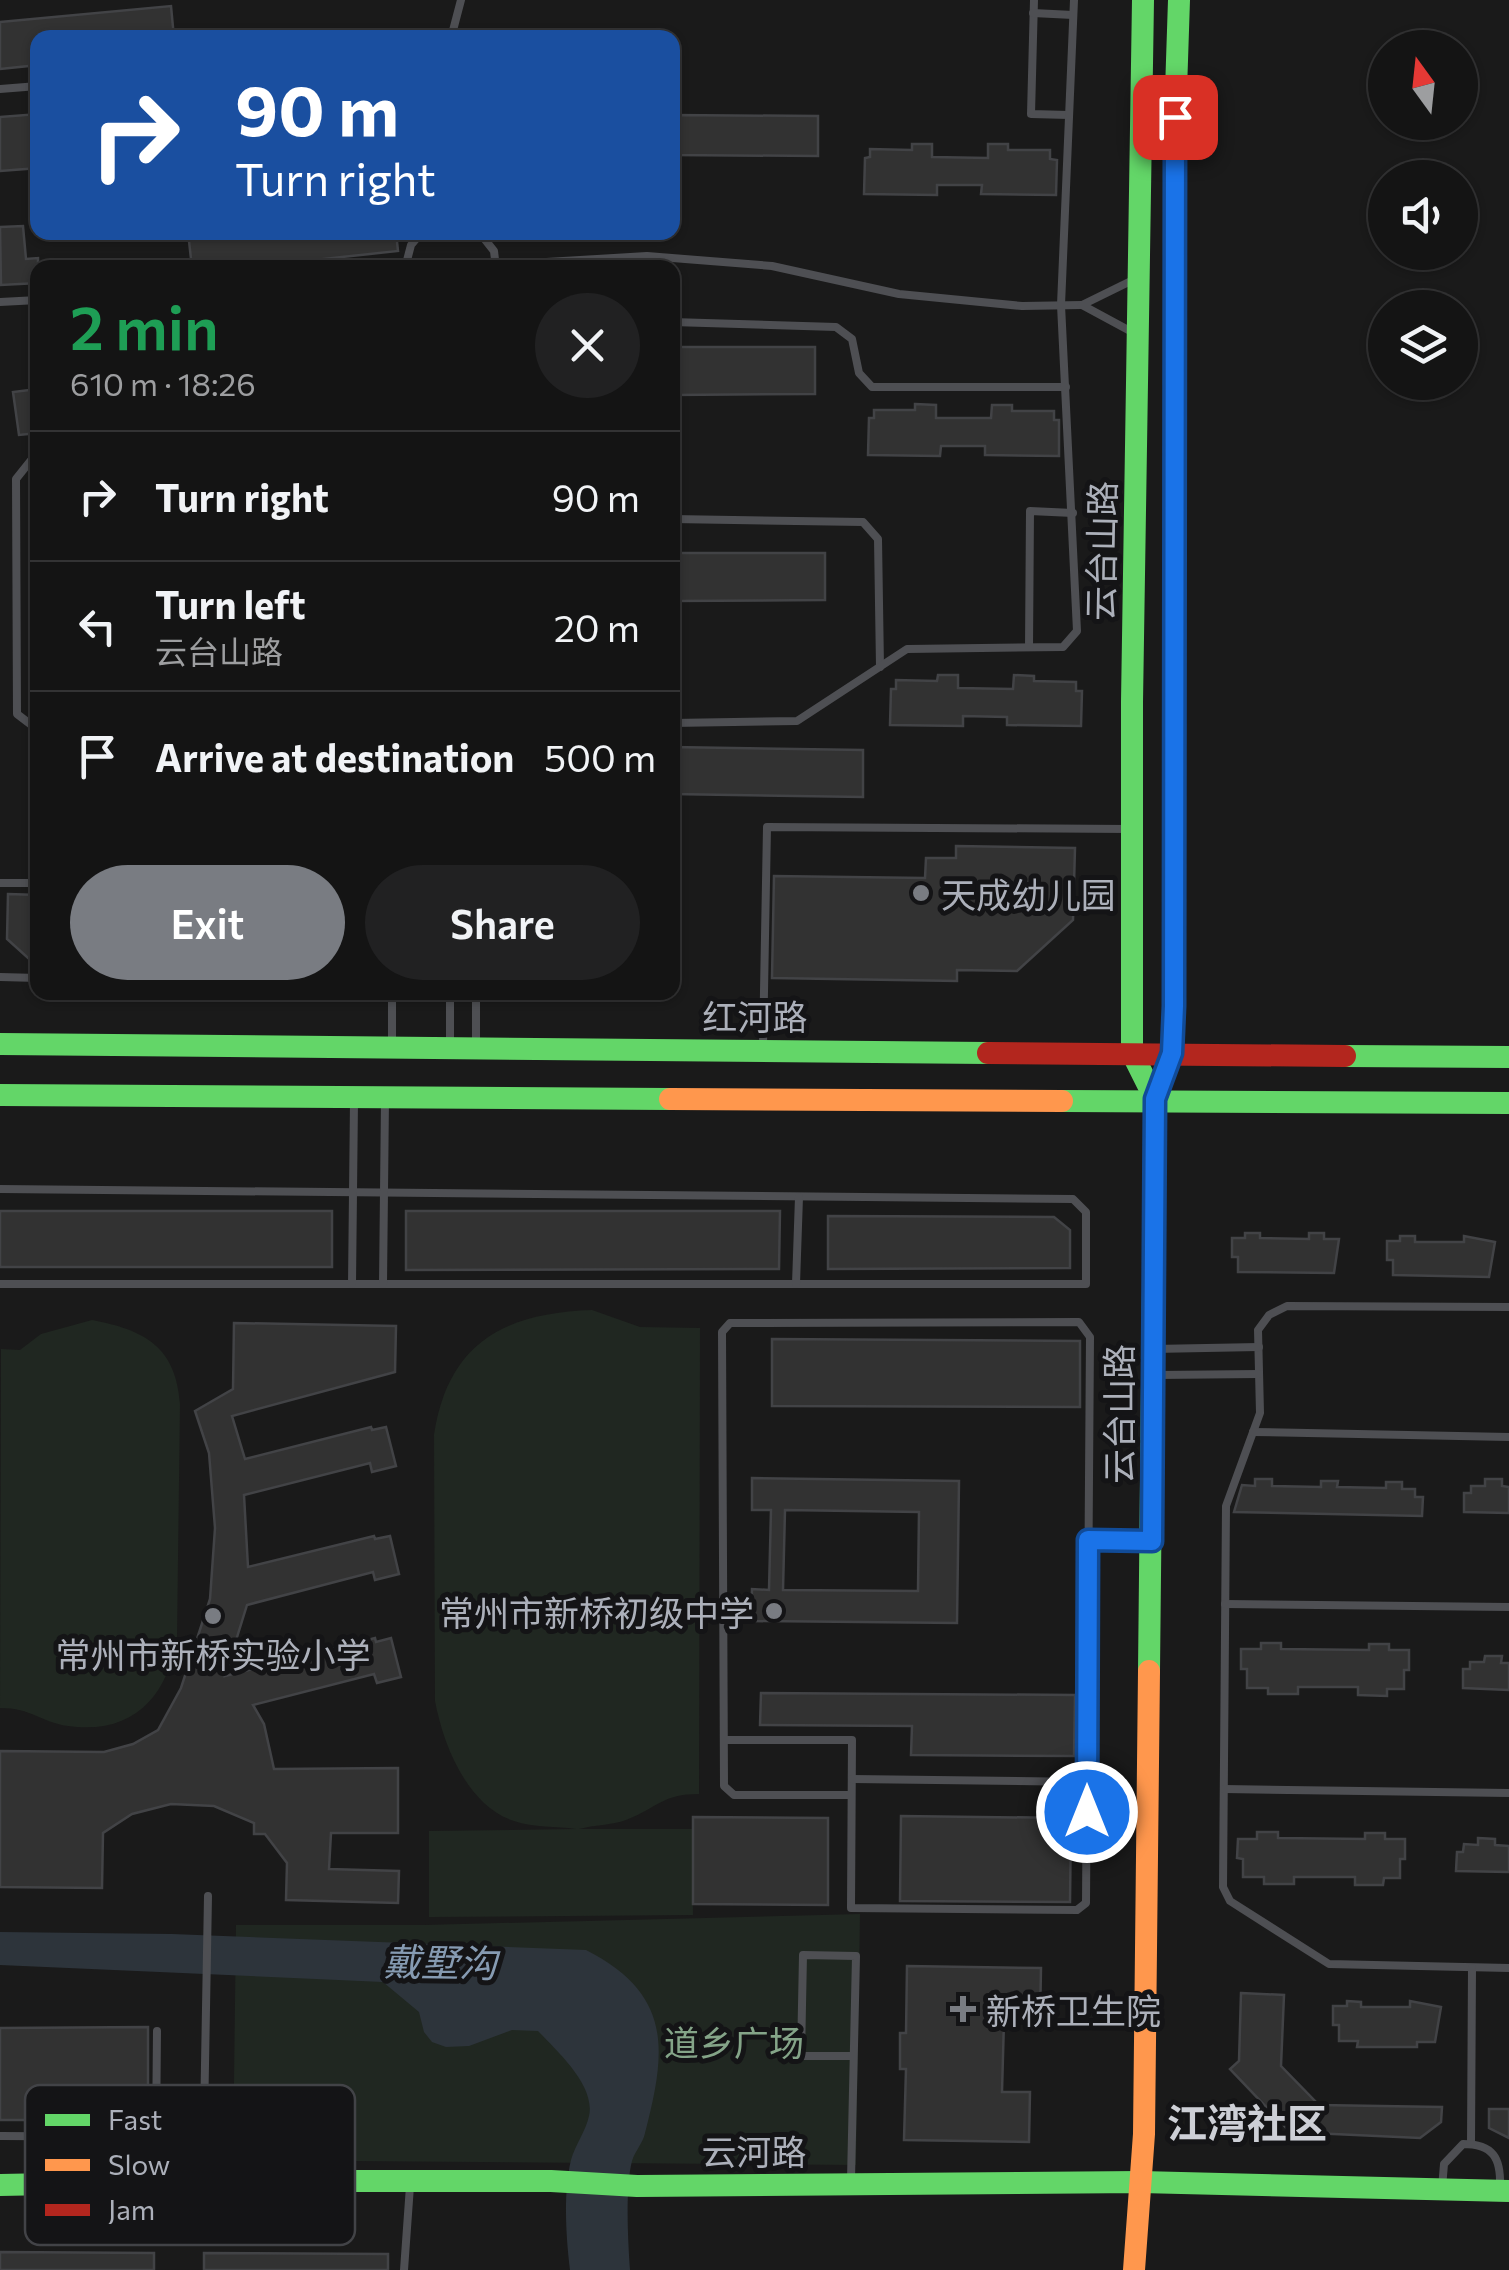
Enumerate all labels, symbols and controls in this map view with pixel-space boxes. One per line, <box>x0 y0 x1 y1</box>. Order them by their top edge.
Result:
north arrow <box>1368 30 1478 140</box>
map controls <box>1368 30 1478 400</box>
text: 90 m <box>235 65 399 150</box>
icon: right <box>70 70 200 200</box>
pin <box>1133 75 1218 160</box>
icon: arrive <box>1148 90 1203 145</box>
text: Turn right <box>235 150 436 205</box>
button: sound <box>1368 160 1478 270</box>
text: 2 min <box>70 289 219 362</box>
button: layers <box>1368 290 1478 400</box>
button: close <box>535 293 640 398</box>
text: 610 m · 18:26 <box>70 363 256 403</box>
icon: right <box>70 469 125 524</box>
text: Turn right <box>155 473 329 520</box>
text: 90 m <box>552 473 640 520</box>
street label: 云台山路 <box>1077 481 1123 621</box>
text: Turn left <box>155 580 306 627</box>
icon: left <box>70 599 125 654</box>
text: 20 m <box>554 603 640 650</box>
text: 云台山路 <box>155 631 283 671</box>
icon: arrive <box>70 729 125 784</box>
text: Arrive at destination <box>155 733 514 780</box>
text: 500 m <box>544 733 656 780</box>
button: Exit <box>70 865 345 980</box>
button: Share <box>365 865 640 980</box>
place label: 天成幼儿园 <box>941 872 1116 915</box>
marker: 天成幼儿园 <box>910 882 932 904</box>
street label: 红河路 <box>702 994 808 1037</box>
street label: 云台山路 <box>1096 1344 1139 1484</box>
place label: 常州市新桥初级中学 <box>439 1590 754 1633</box>
marker: 常州市新桥初级中学 <box>763 1600 785 1622</box>
marker: 常州市新桥实验小学 <box>202 1605 224 1627</box>
place label: 常州市新桥实验小学 <box>55 1632 371 1675</box>
position arrow <box>1035 1760 1139 1864</box>
water label: 戴墅沟 <box>383 1937 501 1986</box>
place label: 新桥卫生院 <box>986 1988 1161 2031</box>
marker: 新桥卫生院 <box>950 1996 976 2022</box>
park label: 道乡广场 <box>664 2020 804 2063</box>
legend <box>25 2085 355 2245</box>
district label: 江湾社区 <box>1167 2097 1327 2146</box>
text: Fast <box>108 2102 162 2136</box>
street label: 云河路 <box>701 2129 807 2172</box>
text: Slow <box>108 2147 170 2181</box>
text: Jam <box>108 2192 155 2226</box>

